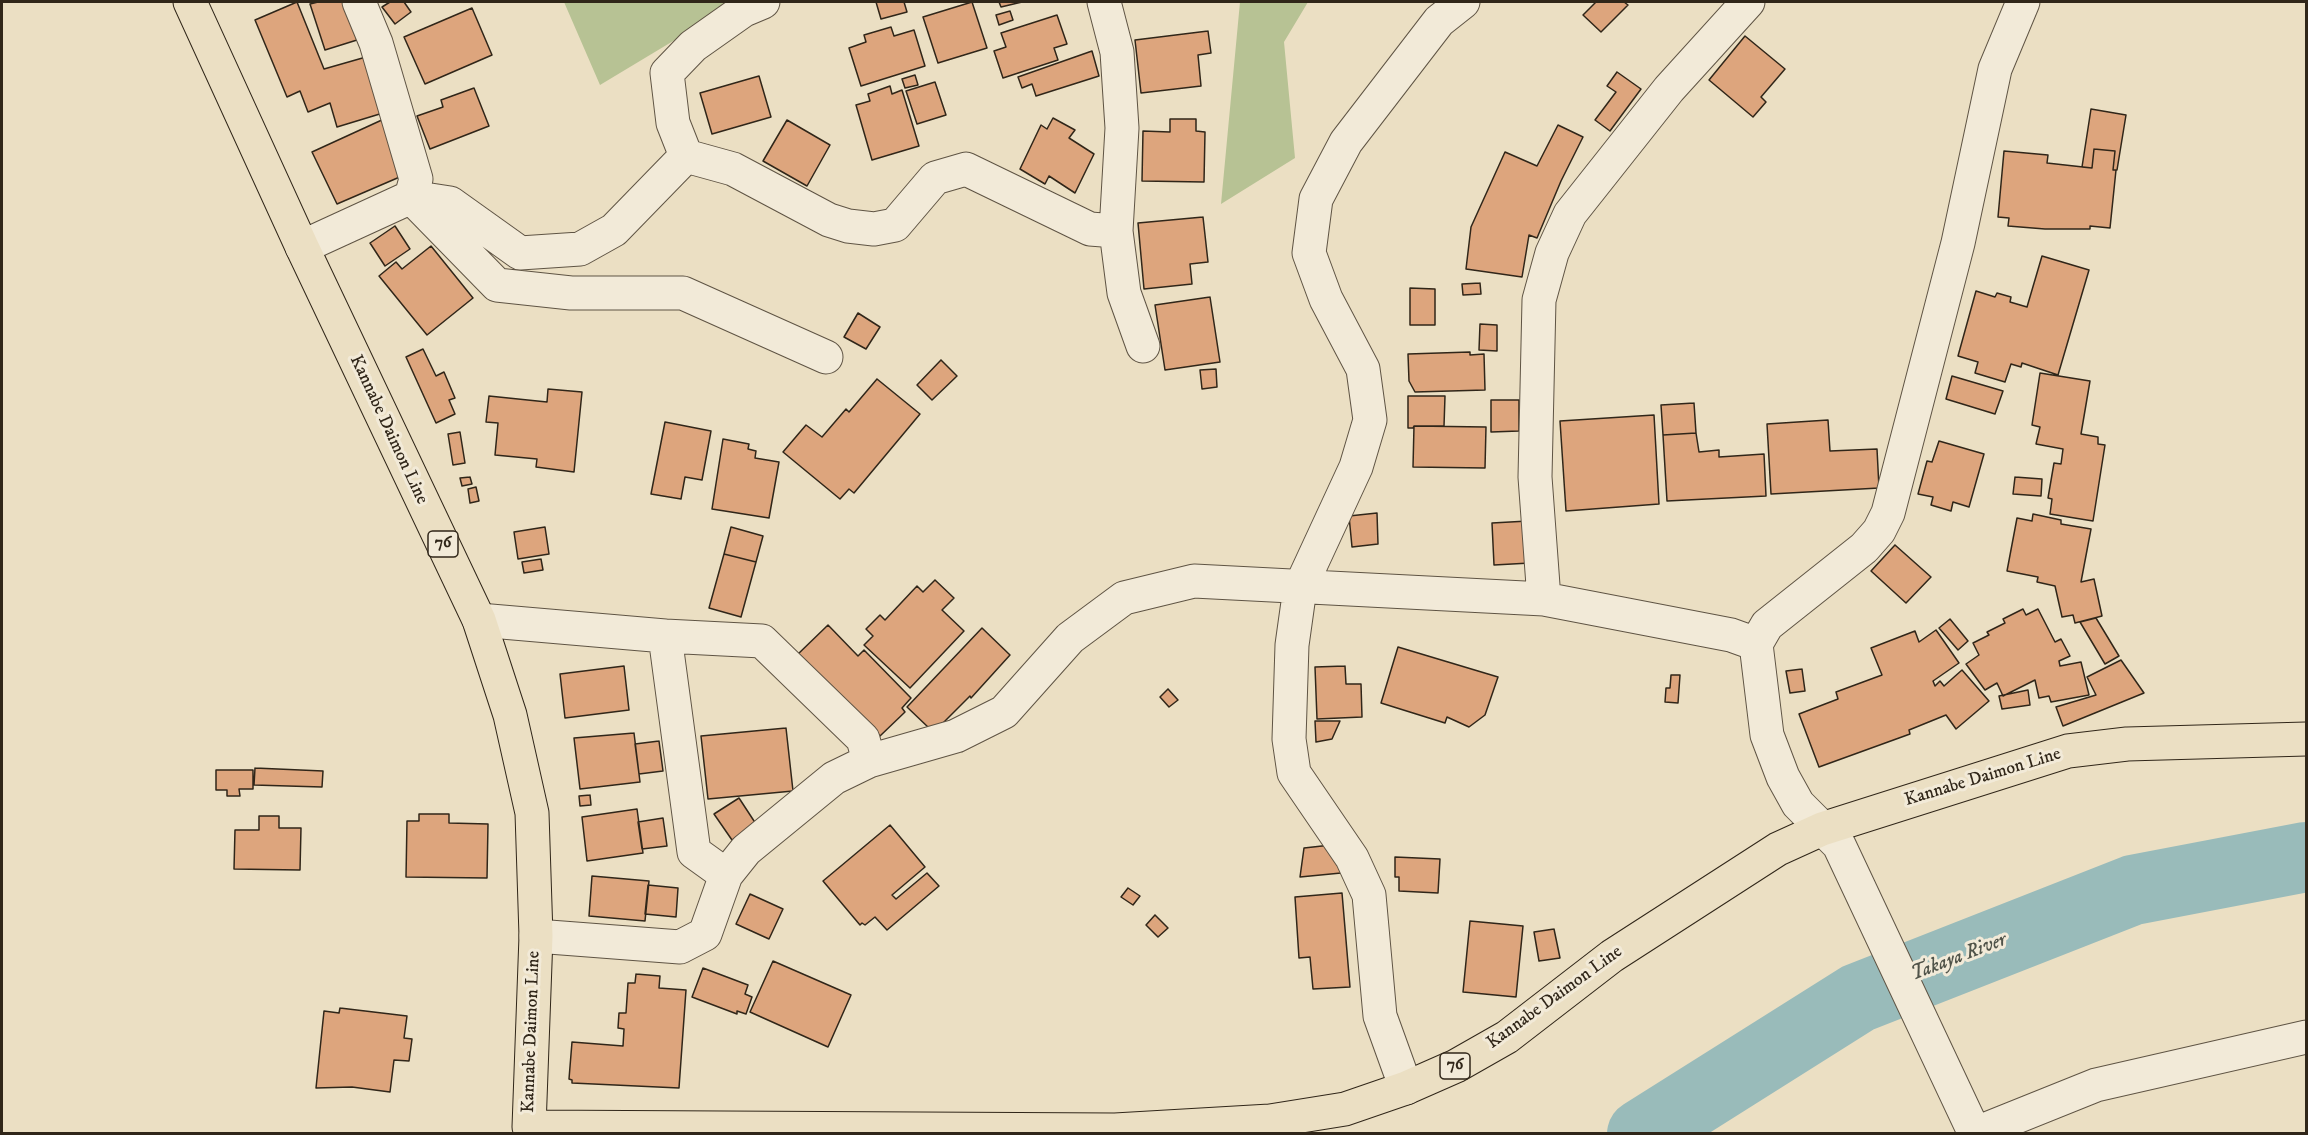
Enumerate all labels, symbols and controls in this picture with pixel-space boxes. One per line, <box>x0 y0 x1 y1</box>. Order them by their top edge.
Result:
street label: Kannabe Daimon Line <box>344 352 432 508</box>
road number: 76 <box>428 531 458 557</box>
street label: Kannabe Daimon Line <box>1902 744 2064 812</box>
water label: Takaya River <box>1908 929 2010 987</box>
street label: Kannabe Daimon Line <box>1483 942 1627 1054</box>
street label: Kannabe Daimon Line <box>518 951 546 1113</box>
road number: 76 <box>1440 1053 1470 1079</box>

